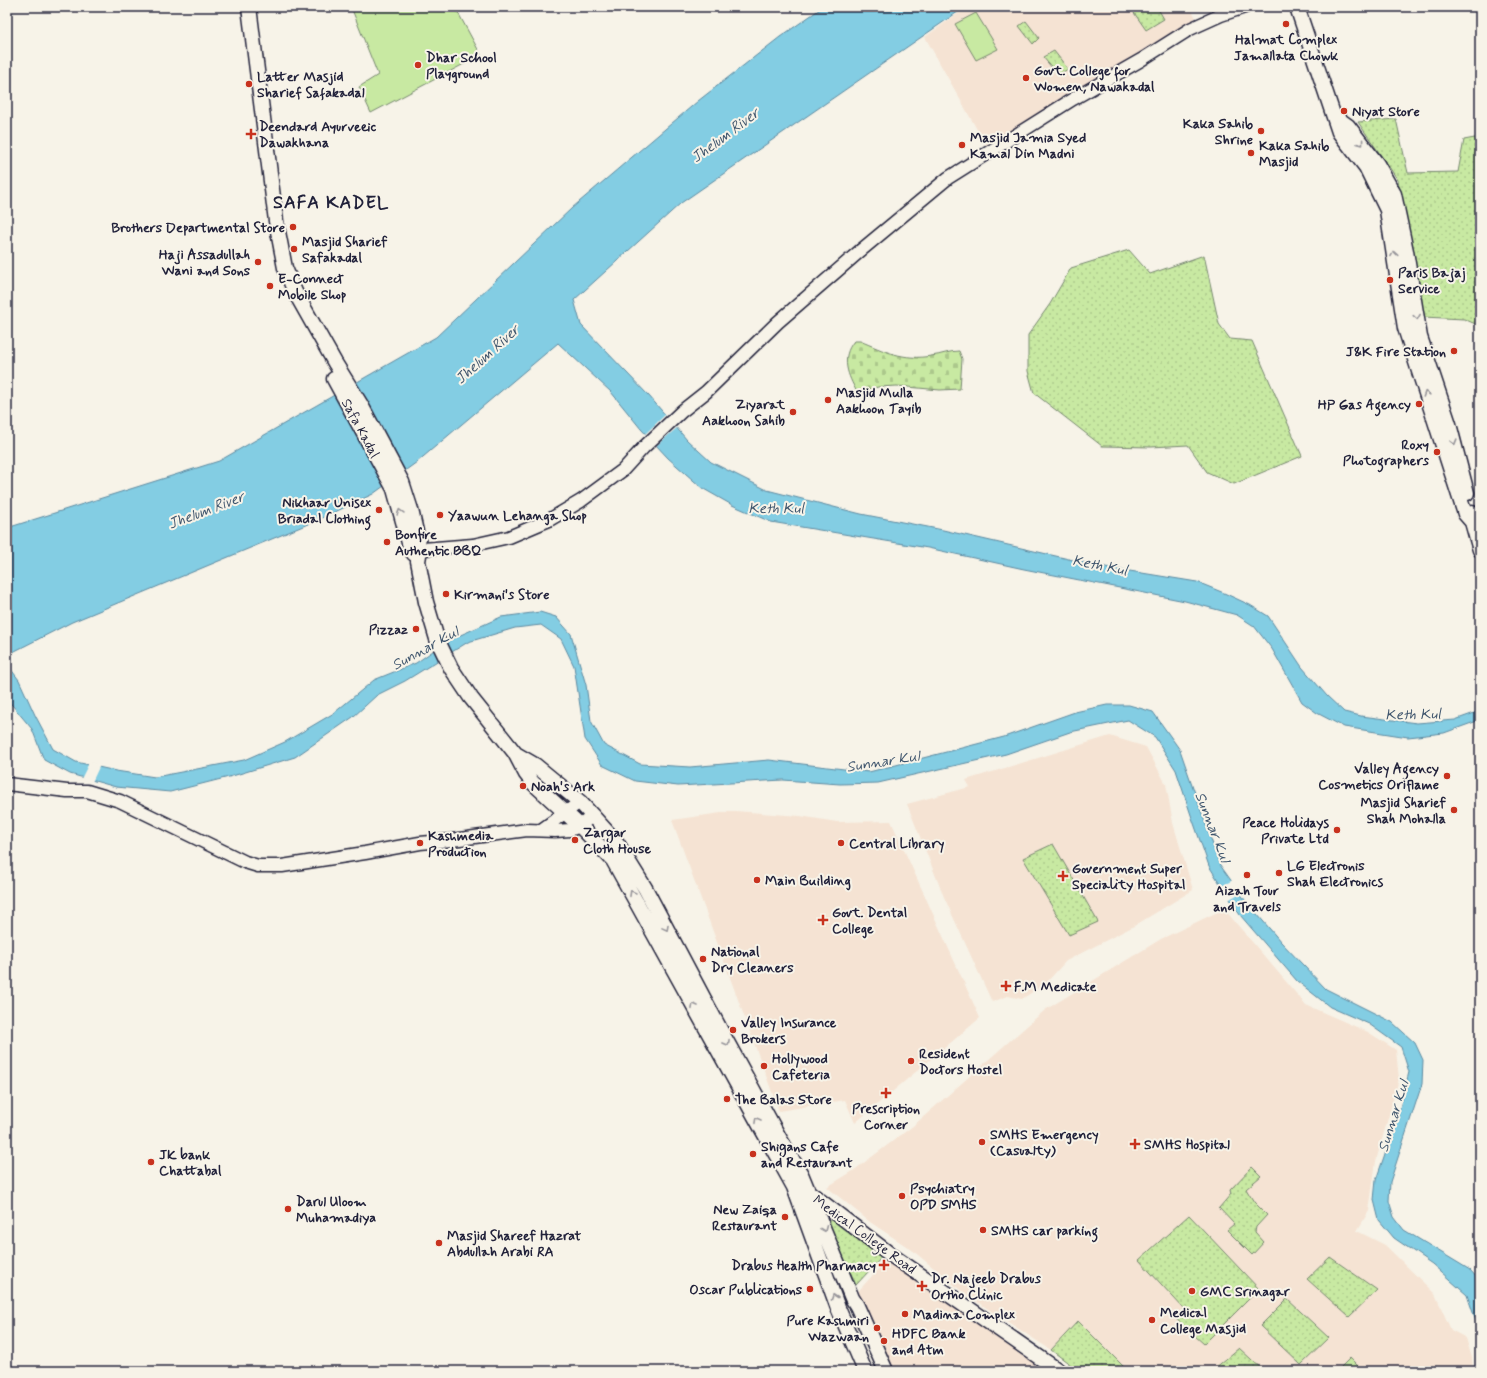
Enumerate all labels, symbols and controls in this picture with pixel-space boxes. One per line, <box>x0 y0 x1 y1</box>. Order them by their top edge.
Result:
marker: Halmat Complex Jamallata Chowk <box>1281 19 1291 29</box>
place label: Halmat Complex Jamallata Chowk <box>1234 31 1338 65</box>
place label: Dhar School Playground <box>426 49 497 84</box>
marker: Dhar School Playground <box>413 60 423 70</box>
place label: Govt. College for Women, Nawakadal <box>1033 62 1155 96</box>
place label: Latter Masjid Sharief Safakadal <box>257 68 365 102</box>
marker: Govt. College for Women, Nawakadal <box>1021 73 1031 83</box>
marker: Latter Masjid Sharief Safakadal <box>244 79 254 89</box>
water label: Jhelum River <box>688 103 765 168</box>
place label: Niyat Store <box>1352 103 1420 121</box>
marker: Niyat Store <box>1339 106 1349 116</box>
place label: Kaka Sahib Shrine <box>1183 115 1253 149</box>
place label: Deendard Ayurveeic Dawakhana <box>259 118 377 152</box>
marker: Kaka Sahib Shrine <box>1256 126 1266 136</box>
marker: Deendard Ayurveeic Dawakhana <box>246 129 256 139</box>
place label: Masjid Jamia Syed Kamal Din Madni <box>970 129 1086 163</box>
place label: Kaka Sahib Masjid <box>1259 137 1329 172</box>
one-way arrow <box>1357 139 1364 146</box>
marker: Masjid Jamia Syed Kamal Din Madni <box>957 140 967 150</box>
marker: Kaka Sahib Masjid <box>1246 148 1256 158</box>
district label: SAFA KADEL <box>273 191 389 215</box>
place label: Brothers Departmental Store <box>111 219 285 237</box>
marker: Brothers Departmental Store <box>288 222 298 232</box>
place label: Masjid Sharief Safakadal <box>302 233 388 267</box>
marker: Masjid Sharief Safakadal <box>289 244 299 254</box>
place label: Haji Assadullah Wani and Sons <box>159 246 251 280</box>
one-way arrow <box>1390 251 1399 257</box>
marker: Haji Assadullah Wani and Sons <box>253 257 263 267</box>
place label: Paris Bajaj Service <box>1398 264 1465 298</box>
place label: E-Connect Mobile Shop <box>278 270 347 304</box>
marker: Paris Bajaj Service <box>1385 275 1395 285</box>
marker: E-Connect Mobile Shop <box>265 281 275 291</box>
one-way arrow <box>1412 314 1421 321</box>
water label: Jhelum River <box>451 319 525 389</box>
place label: J&K Fire Station <box>1346 343 1446 361</box>
marker: J&K Fire Station <box>1449 346 1459 356</box>
place label: Masjid Mulla Aakhoon Tayib <box>836 384 922 418</box>
one-way arrow <box>1422 390 1431 397</box>
marker: Masjid Mulla Aakhoon Tayib <box>823 395 833 405</box>
street label: Safa Kadal <box>337 396 383 461</box>
place label: Ziyarat Aakhoon Sahib <box>702 396 786 430</box>
place label: HP Gas Agency <box>1318 396 1411 417</box>
marker: HP Gas Agency <box>1414 399 1424 409</box>
marker: Ziyarat Aakhoon Sahib <box>788 407 798 417</box>
place label: Roxy Photographers <box>1343 436 1430 473</box>
one-way arrow <box>1449 438 1458 445</box>
marker: Roxy Photographers <box>1432 447 1442 457</box>
water label: Jhelum River <box>165 487 249 535</box>
place label: Nikhaar Unisex Briadal Clothing <box>278 494 372 531</box>
water label: Keth Kul <box>748 499 805 519</box>
marker: Nikhaar Unisex Briadal Clothing <box>374 505 384 515</box>
place label: Yaawun Lehanga Shop <box>448 507 587 526</box>
one-way arrow <box>396 509 405 516</box>
marker: Yaawun Lehanga Shop <box>435 510 445 520</box>
place label: Bonfire Authentic BBQ <box>395 526 481 560</box>
marker: Bonfire Authentic BBQ <box>382 537 392 547</box>
water label: Keth Kul <box>1071 551 1130 581</box>
place label: Kirmani's Store <box>454 586 550 604</box>
marker: Kirmani's Store <box>441 589 451 599</box>
place label: Pizzaz <box>369 621 408 639</box>
water label: Sunnar Kul <box>388 621 464 676</box>
marker: Pizzaz <box>411 624 421 634</box>
water label: Keth Kul <box>1385 704 1442 725</box>
water label: Sunnar Kul <box>845 746 923 778</box>
place label: Valley Agency Cosmetics Oriflame <box>1318 760 1439 794</box>
marker: Valley Agency Cosmetics Oriflame <box>1442 771 1452 781</box>
place label: Noah's Ark <box>531 778 595 796</box>
marker: Noah's Ark <box>518 781 528 791</box>
water label: Sunnar Kul <box>1190 789 1235 867</box>
place label: Masjid Sharief Shah Mohalla <box>1361 794 1447 828</box>
marker: Masjid Sharief Shah Mohalla <box>1449 805 1459 815</box>
place label: Peace Holidays Private Ltd <box>1242 814 1329 848</box>
place label: Zargar Cloth House <box>583 824 651 858</box>
marker: Peace Holidays Private Ltd <box>1332 825 1342 835</box>
place label: Kashmedia Production <box>428 827 494 861</box>
marker: Zargar Cloth House <box>570 835 580 845</box>
place label: Central Library <box>849 835 945 853</box>
marker: Kashmedia Production <box>415 838 425 848</box>
marker: Central Library <box>836 838 846 848</box>
place label: LG Electronis Shah Electronics <box>1287 857 1384 891</box>
place label: Government Super Speciality Hospital <box>1072 860 1186 894</box>
marker: LG Electronis Shah Electronics <box>1274 868 1284 878</box>
marker: Government Super Speciality Hospital <box>1057 870 1069 882</box>
marker: Aizah Tour and Travels <box>1242 870 1252 880</box>
place label: Main Building <box>765 872 851 891</box>
marker: Main Building <box>752 875 762 885</box>
place label: Aizah Tour and Travels <box>1213 882 1282 916</box>
one-way arrow <box>629 889 636 897</box>
place label: Govt. Dental College <box>832 904 907 939</box>
marker: Govt. Dental College <box>817 914 829 926</box>
one-way arrow <box>662 924 669 931</box>
place label: National Dry Cleaners <box>711 943 794 977</box>
marker: National Dry Cleaners <box>698 954 708 964</box>
place label: F.M Medicate <box>1014 978 1097 996</box>
marker: F.M Medicate <box>1001 981 1011 991</box>
one-way arrow <box>692 1003 699 1011</box>
place label: Valley Insurance Brokers <box>741 1014 837 1048</box>
marker: Valley Insurance Brokers <box>728 1025 738 1035</box>
one-way arrow <box>723 1039 730 1046</box>
place label: Resident Doctors Hostel <box>919 1045 1002 1079</box>
place label: Hollywood Cafeteria <box>772 1050 830 1084</box>
marker: Resident Doctors Hostel <box>906 1056 916 1066</box>
marker: Hollywood Cafeteria <box>759 1061 769 1071</box>
water label: Sunnar Kul <box>1374 1076 1415 1155</box>
marker: Prescription Corner <box>881 1088 891 1098</box>
place label: The Balas Store <box>735 1091 832 1109</box>
marker: The Balas Store <box>722 1094 732 1104</box>
place label: Prescription Corner <box>852 1100 920 1134</box>
one-way arrow <box>754 1117 761 1125</box>
place label: SMHS Emergency (Casualty) <box>990 1126 1099 1160</box>
place label: SMHS Hospital <box>1144 1136 1230 1154</box>
marker: SMHS Emergency (Casualty) <box>977 1137 987 1147</box>
place label: Shigans Cafe and Restaurant <box>761 1138 853 1172</box>
marker: SMHS Hospital <box>1129 1138 1141 1150</box>
place label: JK bank Chattabal <box>159 1146 222 1180</box>
marker: Shigans Cafe and Restaurant <box>748 1149 758 1159</box>
marker: JK bank Chattabal <box>146 1157 156 1167</box>
place label: Psychiatry OPD SMHS <box>910 1180 977 1214</box>
street label: Medical College Road <box>808 1191 920 1280</box>
marker: Psychiatry OPD SMHS <box>897 1191 907 1201</box>
place label: Darul Uloom Muhamadiya <box>296 1193 376 1227</box>
place label: New Zaiqa Restaurant <box>712 1201 777 1235</box>
marker: Darul Uloom Muhamadiya <box>283 1204 293 1214</box>
marker: New Zaiqa Restaurant <box>780 1212 790 1222</box>
place label: SMHS car parking <box>991 1222 1098 1243</box>
one-way arrow <box>819 1225 827 1232</box>
marker: SMHS car parking <box>978 1225 988 1235</box>
place label: Masjid Shareef Hazrat Abdullah Arabi RA <box>447 1227 582 1261</box>
marker: Masjid Shareef Hazrat Abdullah Arabi RA <box>434 1238 444 1248</box>
place label: Drabus Health Pharmacy <box>731 1257 877 1275</box>
marker: Drabus Health Pharmacy <box>879 1260 889 1270</box>
place label: Dr. Najeeb Drabus Ortho Clinic <box>931 1270 1042 1304</box>
marker: Dr. Najeeb Drabus Ortho Clinic <box>916 1280 928 1292</box>
place label: Oscar Publications <box>689 1281 803 1299</box>
place label: GMC Srinagar <box>1200 1283 1291 1302</box>
marker: Oscar Publications <box>805 1284 815 1294</box>
marker: GMC Srinagar <box>1187 1286 1197 1296</box>
one-way arrow <box>830 1293 838 1300</box>
place label: Medical College Masjid <box>1160 1304 1246 1339</box>
place label: Madina Complex <box>913 1306 1016 1324</box>
marker: Madina Complex <box>900 1309 910 1319</box>
place label: Pure Kashmiri Wazwaan <box>786 1312 869 1346</box>
marker: Medical College Masjid <box>1147 1315 1157 1325</box>
marker: Pure Kashmiri Wazwaan <box>872 1323 882 1333</box>
place label: HDFC Bank and Atm <box>892 1325 965 1359</box>
marker: HDFC Bank and Atm <box>879 1336 889 1346</box>

